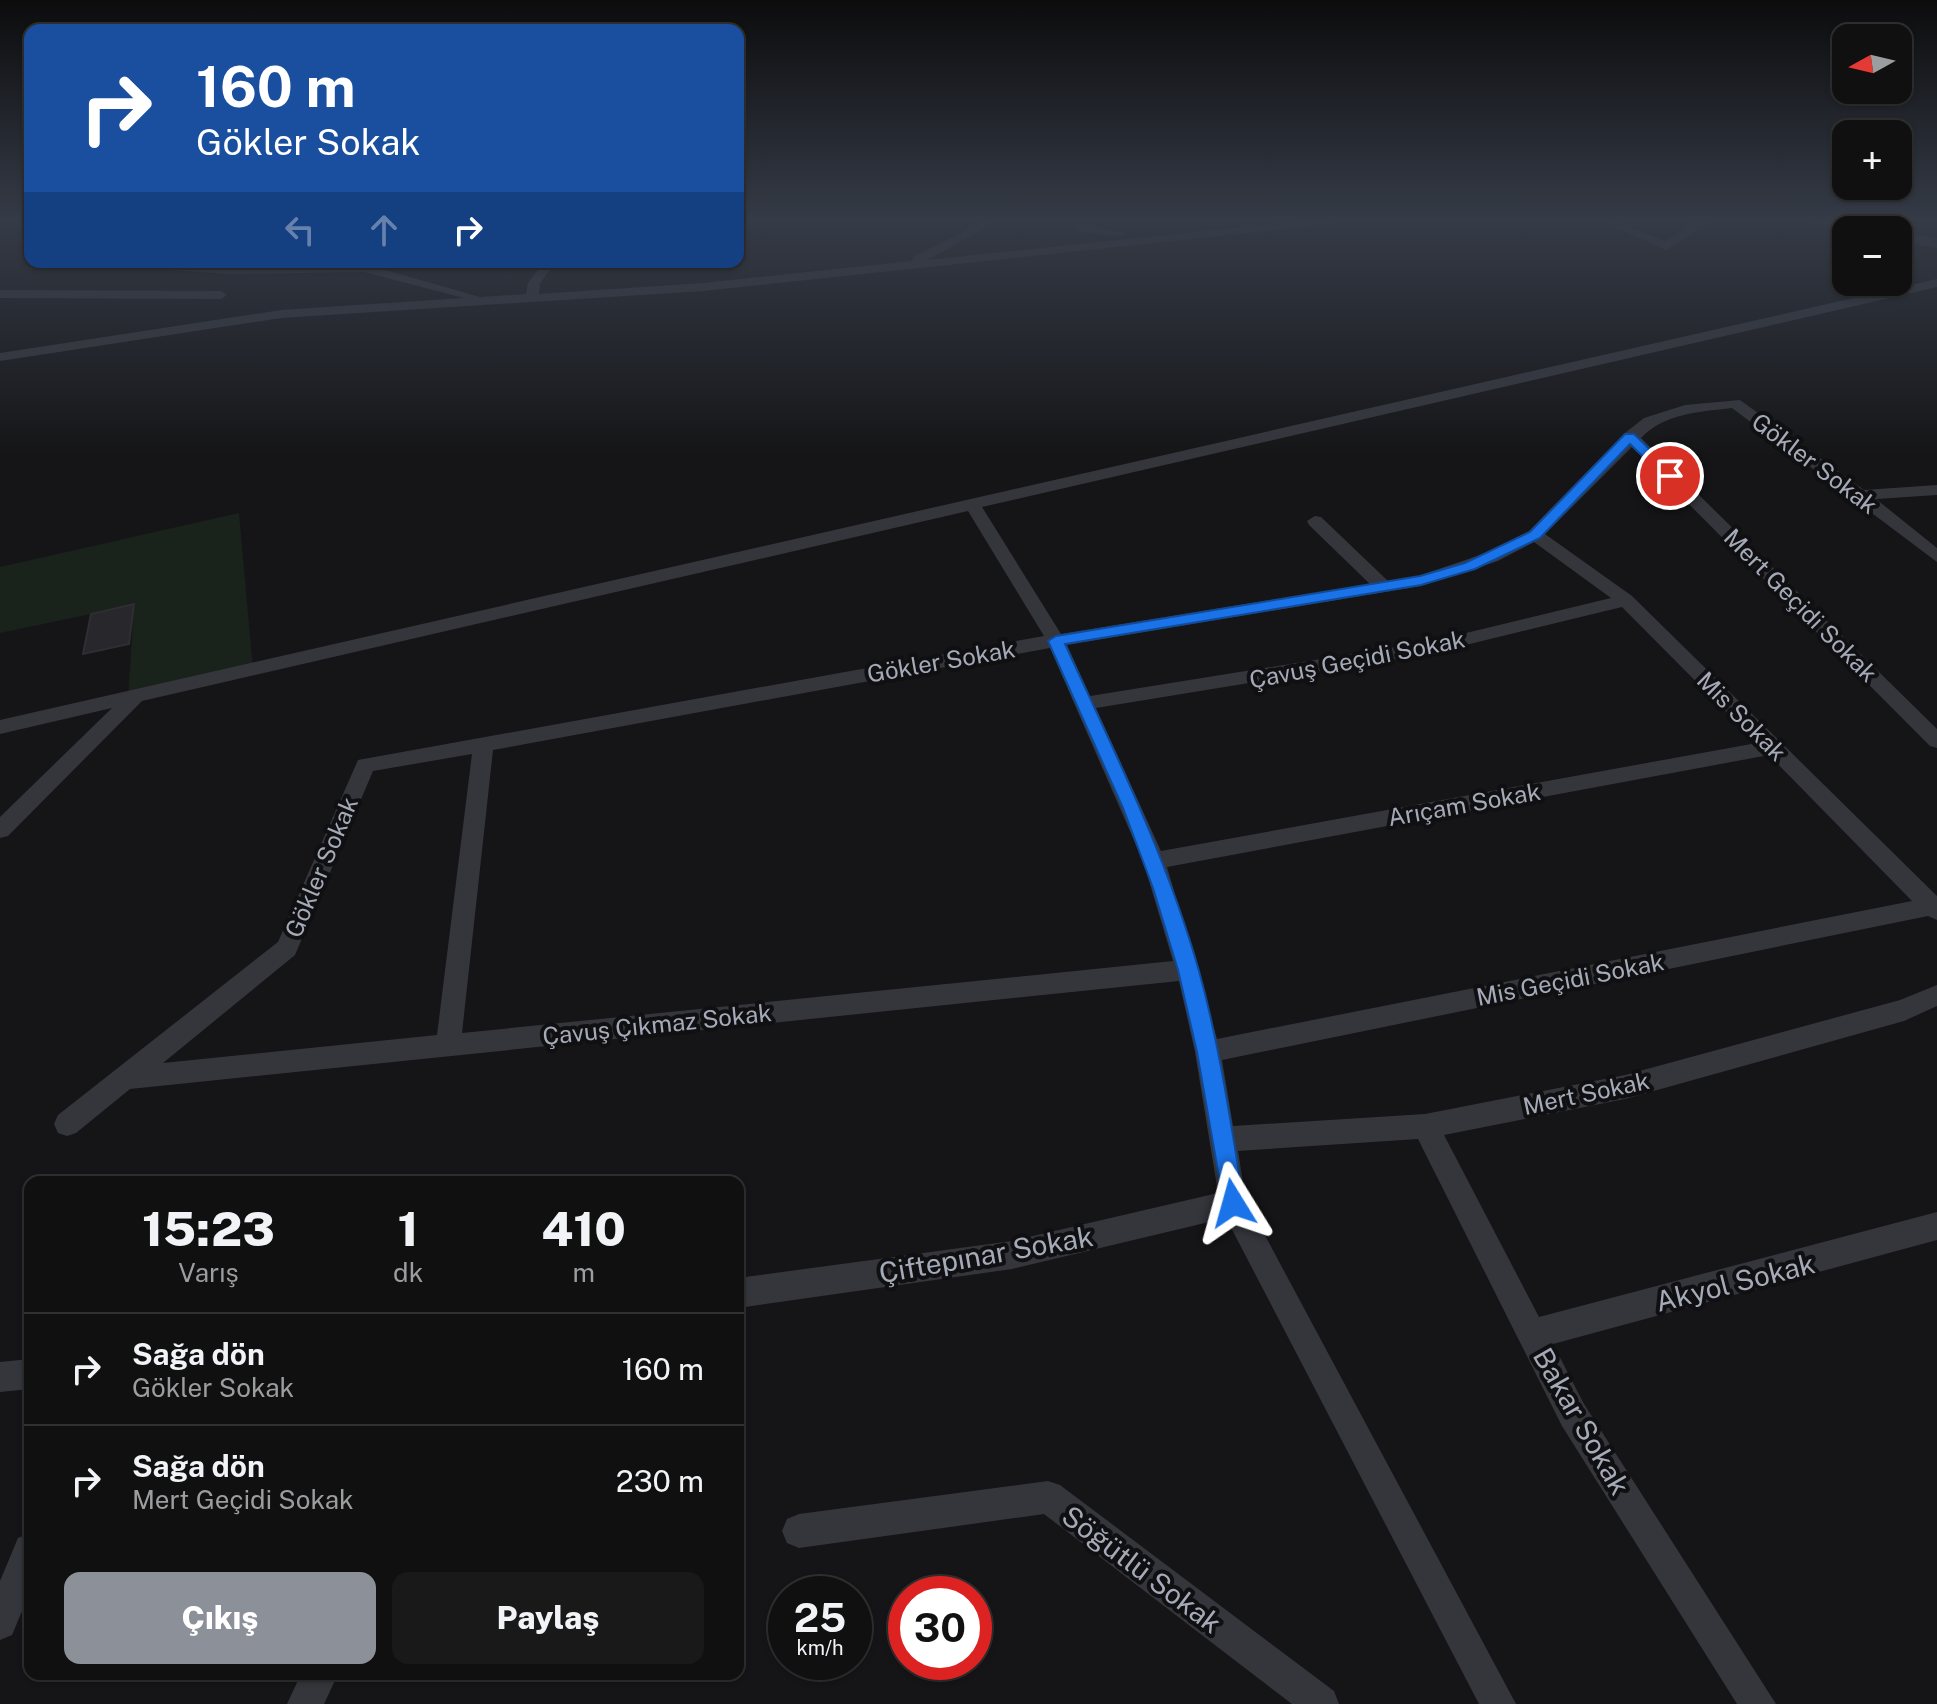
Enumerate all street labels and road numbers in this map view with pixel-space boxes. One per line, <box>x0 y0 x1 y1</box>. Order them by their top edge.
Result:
street label: Gökler Sokak <box>1747 407 1883 519</box>
street label: Mert Geçidi Sokak <box>1719 523 1883 687</box>
street label: Çavuş Geçidi Sokak <box>1247 624 1467 694</box>
street label: Gökler Sokak <box>865 634 1017 688</box>
street label: Mis Sokak <box>1692 666 1792 766</box>
street label: Arıçam Sokak <box>1385 777 1543 831</box>
street label: Gökler Sokak <box>279 793 363 941</box>
street label: Mis Geçidi Sokak <box>1474 947 1666 1011</box>
street label: Çavuş Çıkmaz Sokak <box>541 998 773 1050</box>
street label: Mert Sokak <box>1520 1066 1652 1120</box>
street label: Çiftepınar Sokak <box>876 1219 1096 1289</box>
street label: Akyol Sokak <box>1652 1246 1818 1318</box>
street label: Bakar Sokak <box>1527 1342 1637 1500</box>
street label: Söğütlü Sokak <box>1056 1498 1228 1640</box>

